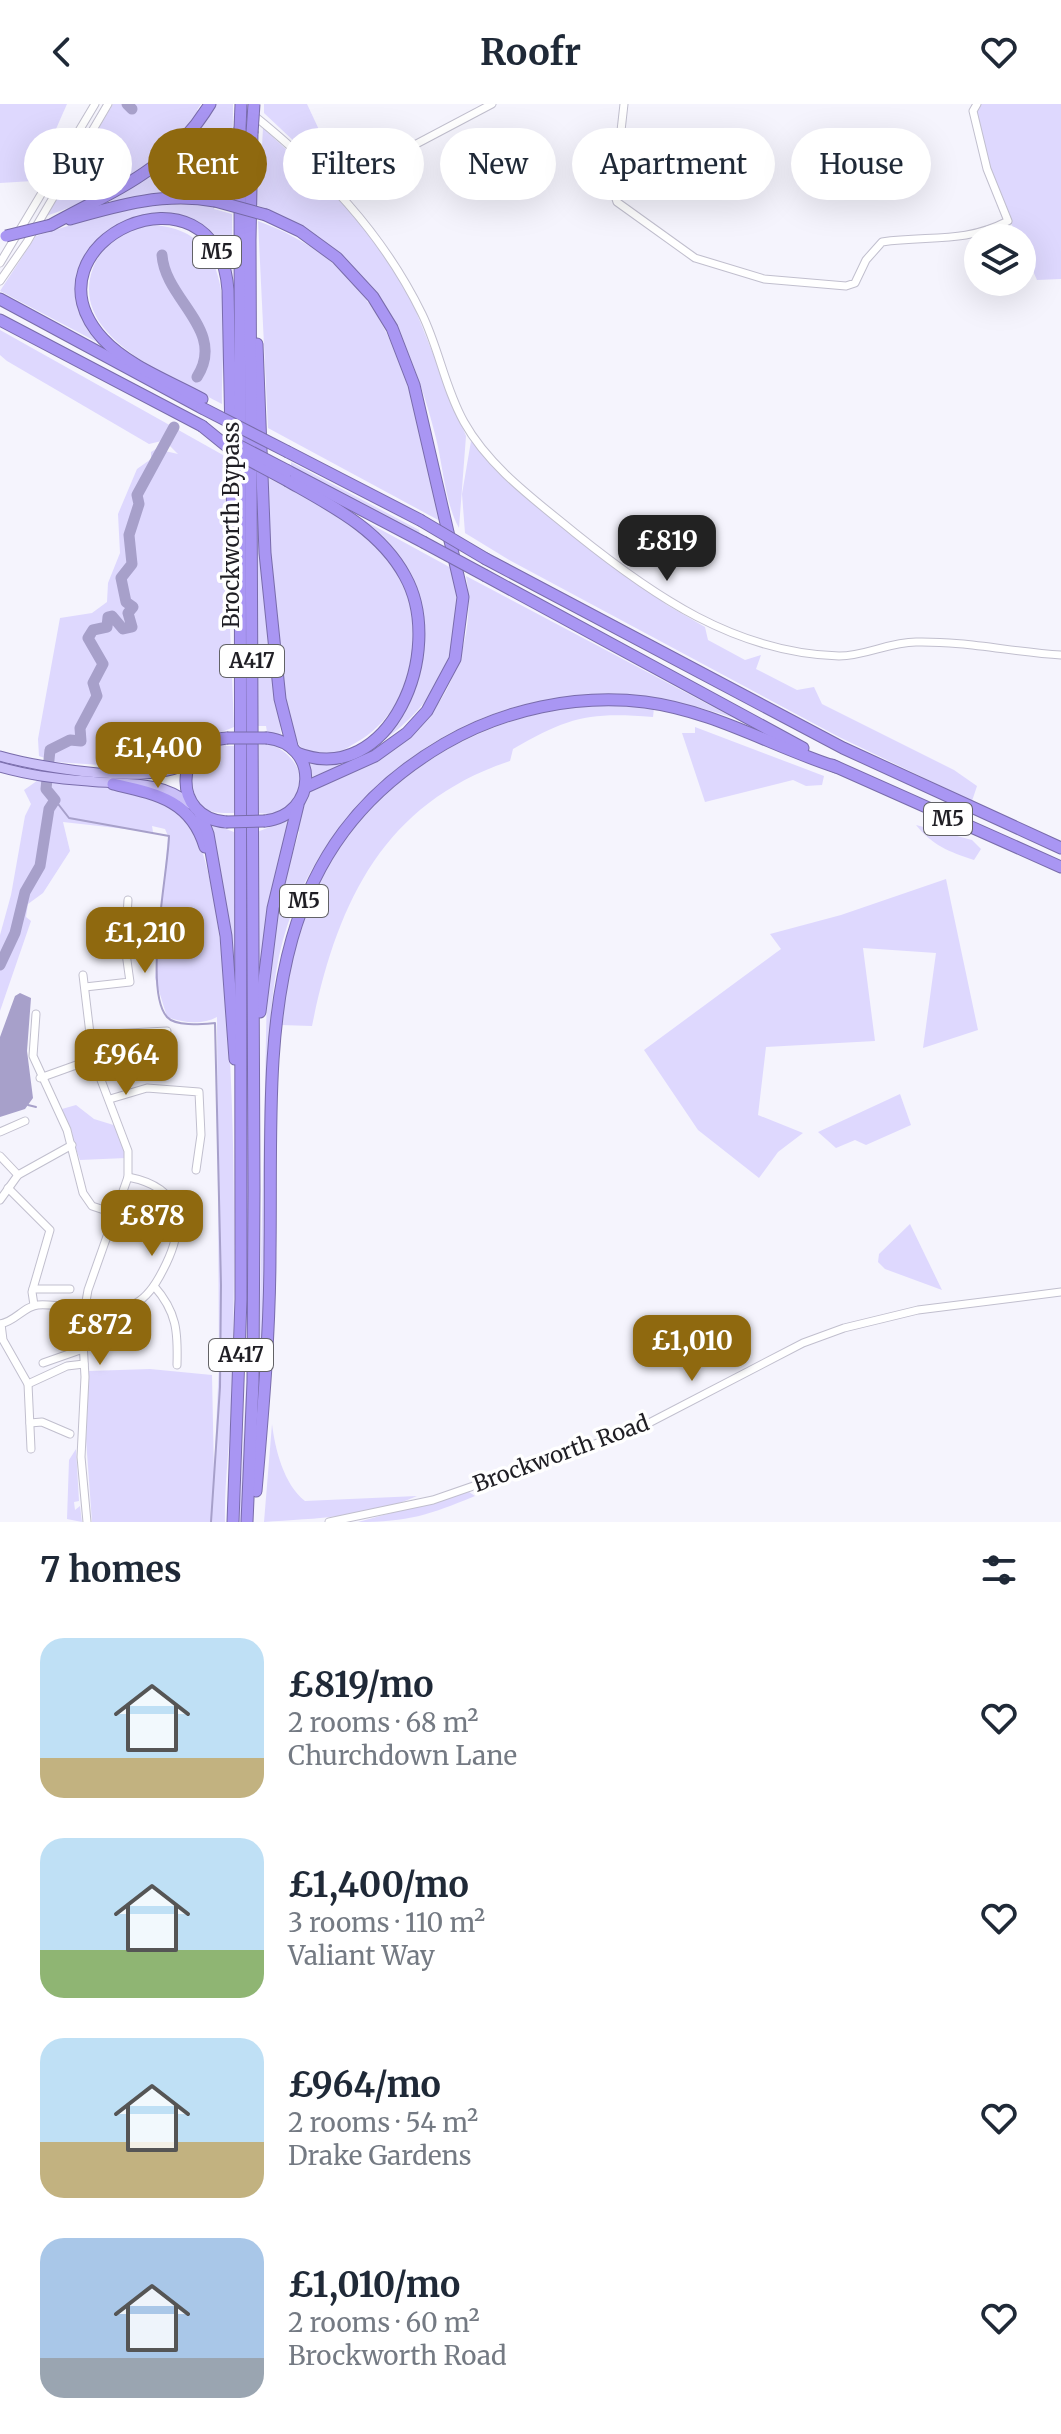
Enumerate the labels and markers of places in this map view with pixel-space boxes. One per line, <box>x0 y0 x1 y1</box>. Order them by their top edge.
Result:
pin: £819 <box>620 515 714 583</box>
pin: £1,400 <box>93 722 223 790</box>
pin: £1,210 <box>80 907 210 975</box>
pin: £964 <box>79 1029 173 1097</box>
pin: £878 <box>105 1190 199 1258</box>
pin: £872 <box>53 1299 147 1367</box>
pin: £1,010 <box>627 1315 757 1383</box>

